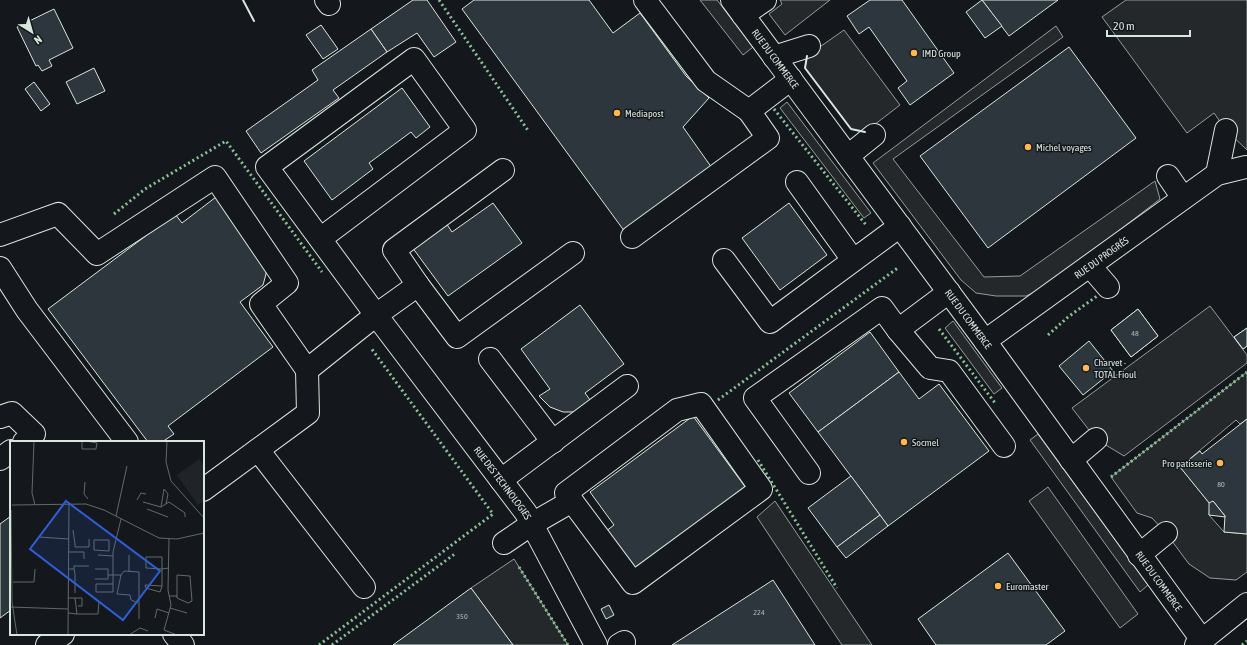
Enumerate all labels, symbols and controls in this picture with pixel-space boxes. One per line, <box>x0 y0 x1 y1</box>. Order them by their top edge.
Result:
north arrow <box>12 12 52 52</box>
scale bar <box>1107 12 1190 38</box>
text: 20 m <box>1113 19 1135 33</box>
street label: RUE DU COMMERCE <box>750 27 801 91</box>
text: N <box>32 33 44 47</box>
marker: IMD Group <box>909 48 919 58</box>
place label: IMD Group <box>922 48 961 59</box>
marker: Mediapost <box>612 108 622 118</box>
place label: Mediapost <box>625 108 664 119</box>
marker: Michel voyages <box>1023 142 1033 152</box>
place label: Michel voyages <box>1036 142 1092 153</box>
street label: RUE DU PROGRÈS <box>1072 235 1130 281</box>
street label: RUE DU COMMERCE <box>943 287 994 351</box>
house number: 48 <box>1131 329 1139 338</box>
place label: Charvet - TOTAL Fioul <box>1094 357 1137 380</box>
marker: Charvet - TOTAL Fioul <box>1081 363 1091 373</box>
marker: Socmel <box>899 437 909 447</box>
place label: Socmel <box>912 437 939 448</box>
inset map <box>10 441 204 635</box>
street label: RUE DES TECHNOLOGIES <box>472 445 533 521</box>
place label: Pro patisserie <box>1162 458 1212 469</box>
marker: Pro patisserie <box>1215 458 1225 468</box>
house number: 80 <box>1217 480 1225 489</box>
street label: RUE DU COMMERCE <box>1133 549 1184 614</box>
marker: Euromaster <box>993 581 1003 591</box>
place label: Euromaster <box>1006 581 1049 592</box>
house number: 224 <box>753 608 765 617</box>
house number: 350 <box>456 612 468 621</box>

